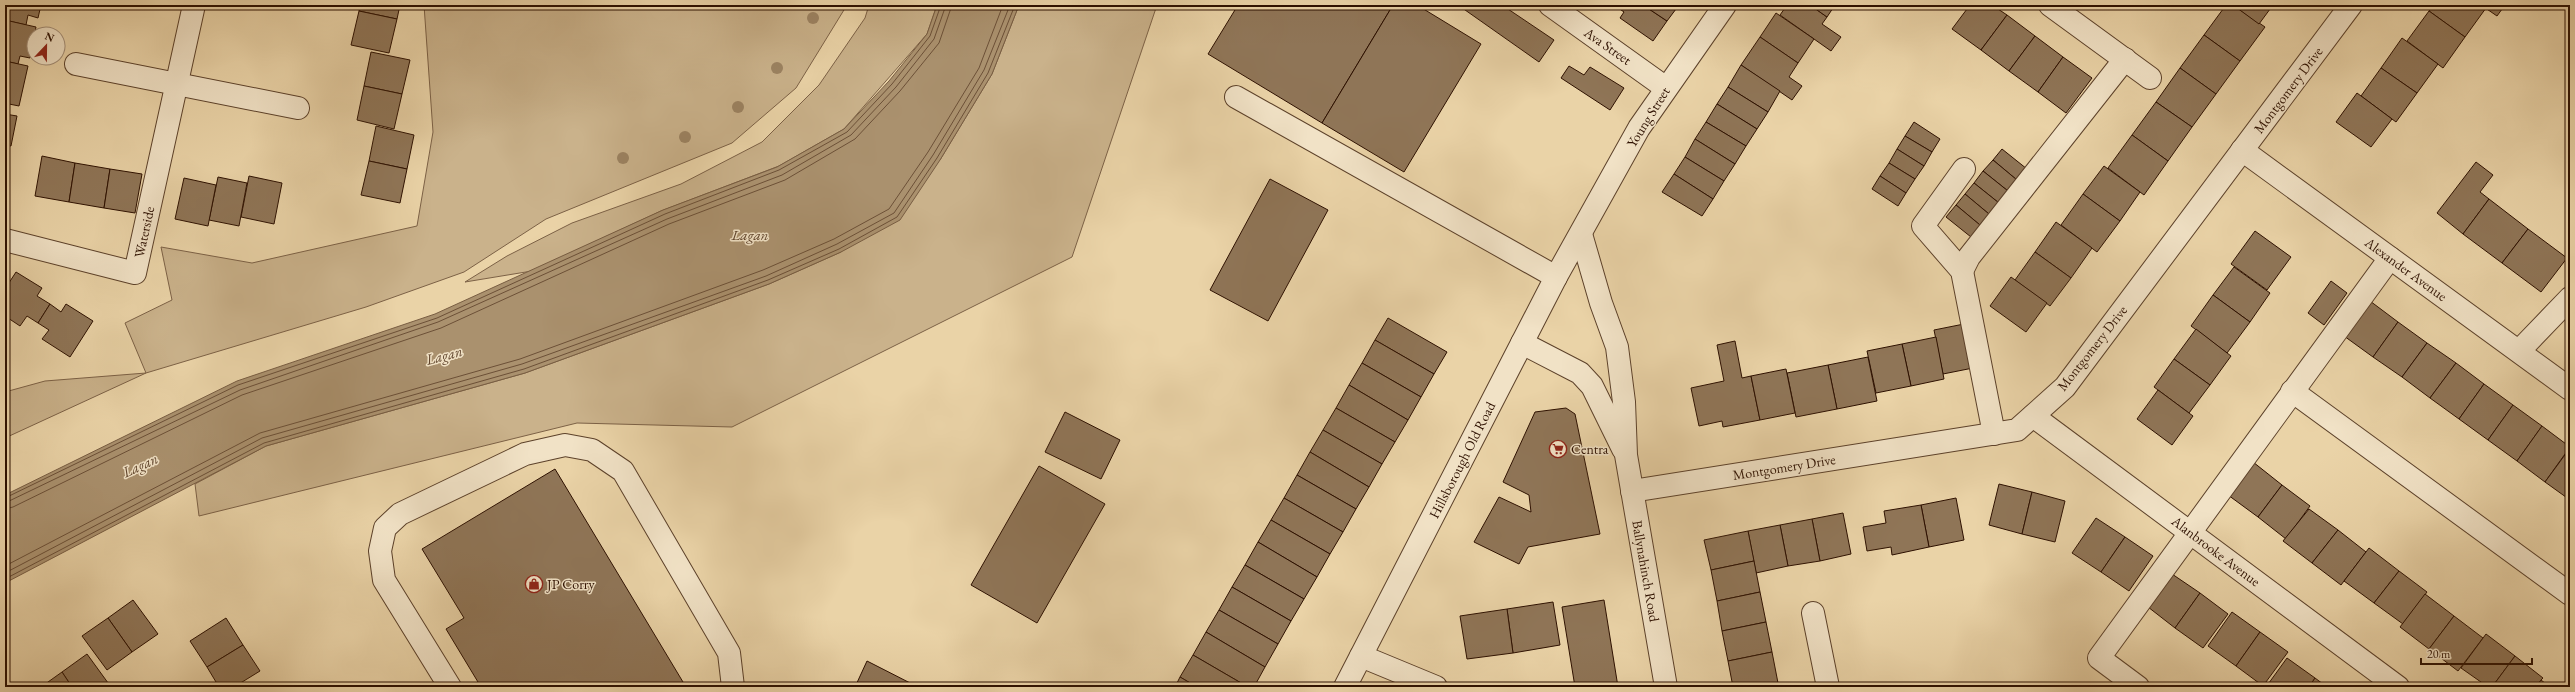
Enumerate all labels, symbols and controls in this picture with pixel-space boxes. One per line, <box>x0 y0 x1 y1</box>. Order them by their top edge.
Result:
street label: Ava Street <box>1580 23 1636 69</box>
north arrow <box>26 26 66 66</box>
text: N <box>43 29 57 45</box>
street label: Montgomery Drive <box>2250 43 2327 137</box>
street label: Young Street <box>1622 83 1674 151</box>
street label: Waterside <box>130 204 158 259</box>
water label: Lagan <box>730 225 769 244</box>
street label: Alexander Avenue <box>2361 233 2451 305</box>
street label: Montgomery Drive <box>2053 301 2131 394</box>
water label: Lagan <box>423 341 464 369</box>
street label: Hillsborough Old Road <box>1425 398 1500 521</box>
supermarket icon: Centra <box>1548 439 1568 459</box>
place label: Centra <box>1571 440 1609 458</box>
water label: Lagan <box>118 449 161 482</box>
street label: Montgomery Drive <box>1731 450 1837 484</box>
street label: Alanbrooke Avenue <box>2167 511 2264 591</box>
street label: Ballynahinch Road <box>1628 519 1664 624</box>
shop icon: JP Corry <box>524 574 544 594</box>
place label: JP Corry <box>546 575 596 593</box>
scale bar <box>2421 640 2532 666</box>
text: 20 m <box>2427 646 2451 662</box>

